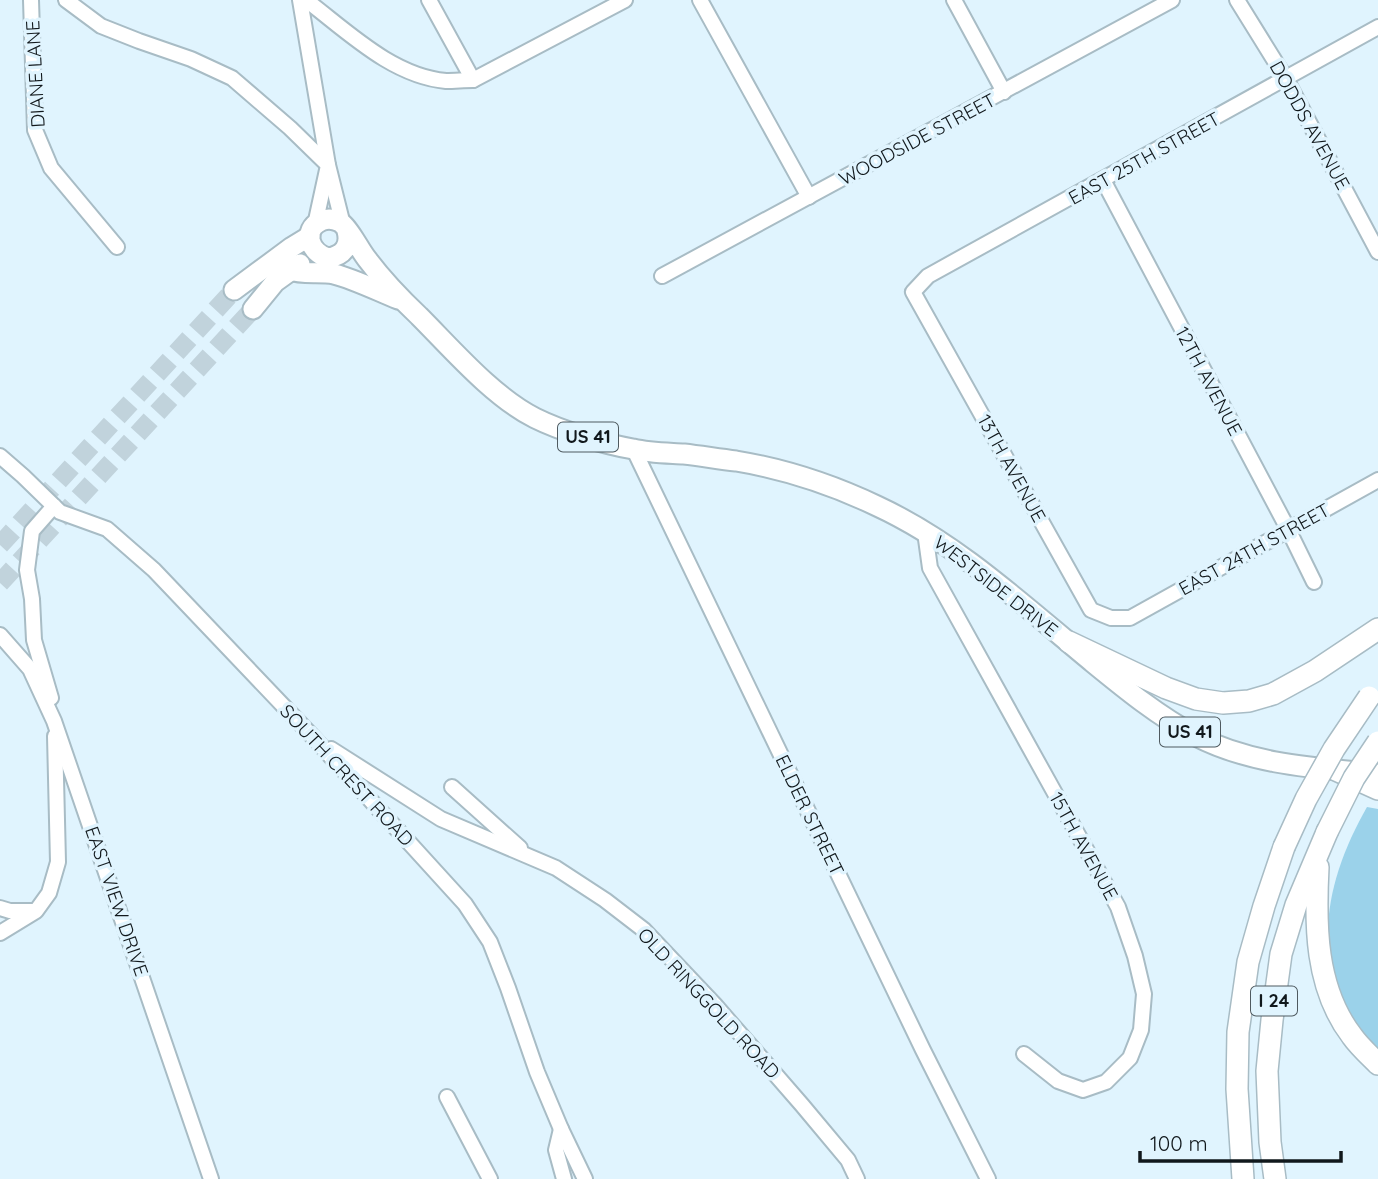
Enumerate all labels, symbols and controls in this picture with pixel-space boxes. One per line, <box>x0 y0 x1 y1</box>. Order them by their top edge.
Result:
street label: DIANE LANE <box>20 20 50 128</box>
street label: DODDS AVENUE <box>1265 56 1355 194</box>
street label: WOODSIDE STREET <box>835 88 999 190</box>
street label: EAST 25TH STREET <box>1064 106 1224 210</box>
street label: 12TH AVENUE <box>1170 322 1248 440</box>
street label: 13TH AVENUE <box>973 410 1051 526</box>
road number: US 41 <box>558 422 618 452</box>
street label: EAST 24TH STREET <box>1174 498 1334 600</box>
street label: WESTSIDE DRIVE <box>929 530 1063 642</box>
street label: SOUTH CREST ROAD <box>275 699 419 851</box>
road number: US 41 <box>1160 718 1220 746</box>
street label: ELDER STREET <box>770 751 850 879</box>
street label: 15TH AVENUE <box>1044 788 1124 904</box>
street label: EAST VIEW DRIVE <box>80 823 154 979</box>
street label: OLD RINGGOLD ROAD <box>633 923 785 1083</box>
road number: I 24 <box>1251 986 1297 1016</box>
scale bar <box>1140 1120 1341 1164</box>
text: 100 m <box>1150 1130 1208 1156</box>

